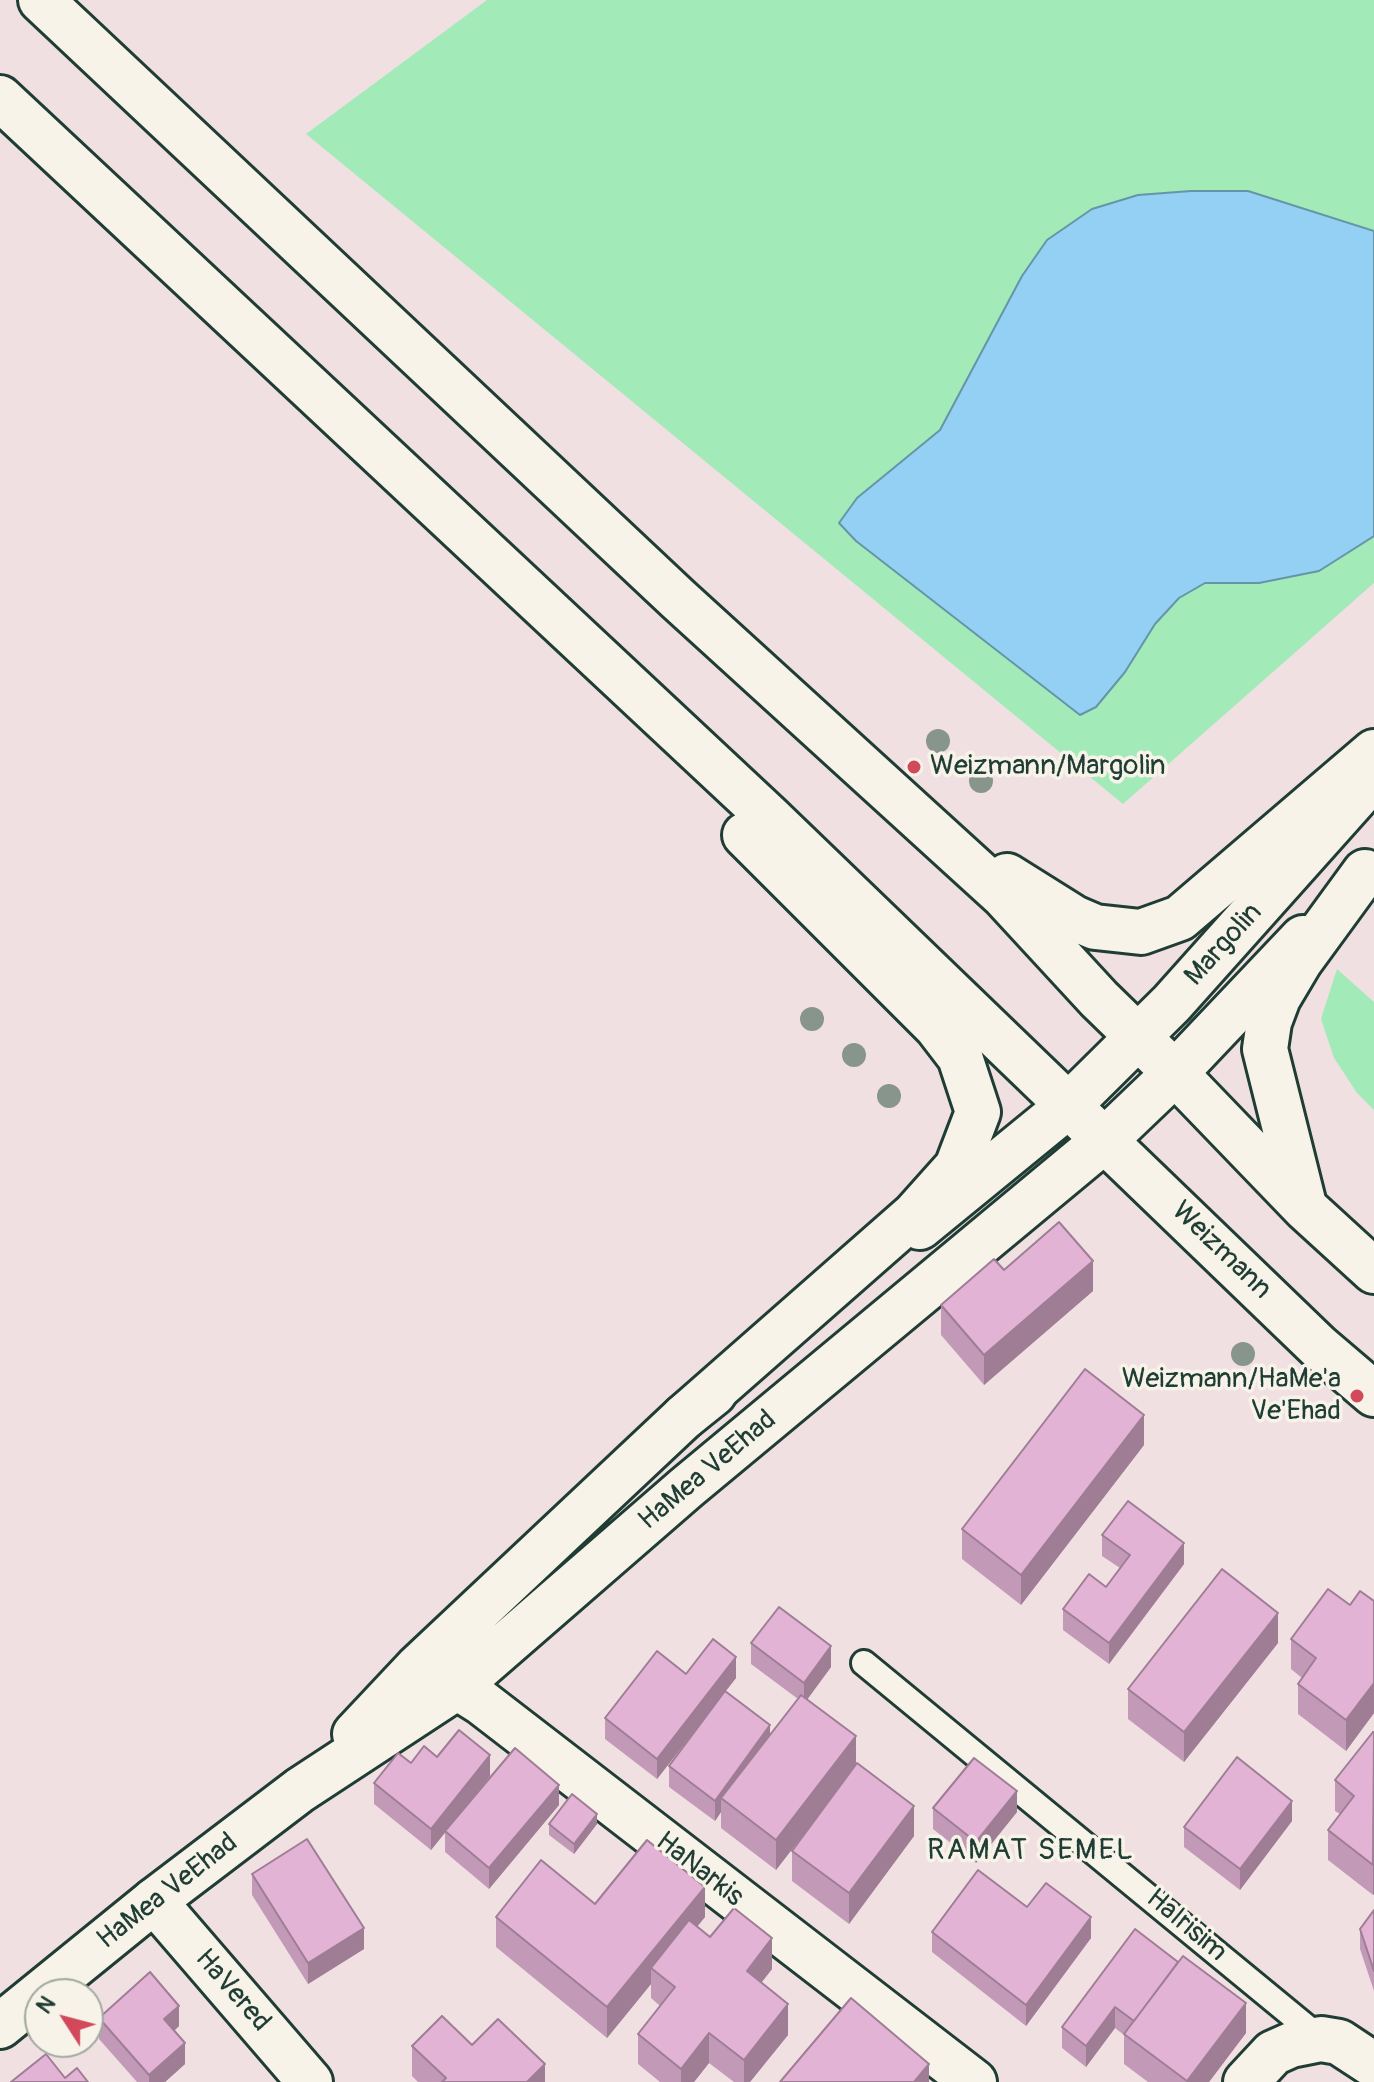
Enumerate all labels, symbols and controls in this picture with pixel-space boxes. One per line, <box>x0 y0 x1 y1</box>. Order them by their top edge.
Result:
place label: Weizmann/Margolin <box>930 750 1166 784</box>
marker: Weizmann/Margolin <box>905 758 923 776</box>
street label: Margolin <box>1178 897 1270 993</box>
street label: Weizmann <box>1164 1195 1278 1307</box>
place label: Weizmann/HaMe'a Ve'Ehad <box>1122 1363 1341 1429</box>
marker: Weizmann/HaMe'a Ve'Ehad <box>1348 1387 1366 1405</box>
street label: HaMea VeEhad <box>633 1404 783 1538</box>
street label: HaNarkis <box>649 1825 749 1915</box>
street label: HaMea VeEhad <box>91 1827 245 1957</box>
district label: RAMAT SEMEL <box>927 1833 1135 1869</box>
street label: HaIrisim <box>1139 1882 1233 1970</box>
street label: HaVered <box>187 1943 277 2039</box>
north arrow <box>24 1978 104 2058</box>
text: N <box>31 1991 62 2019</box>

